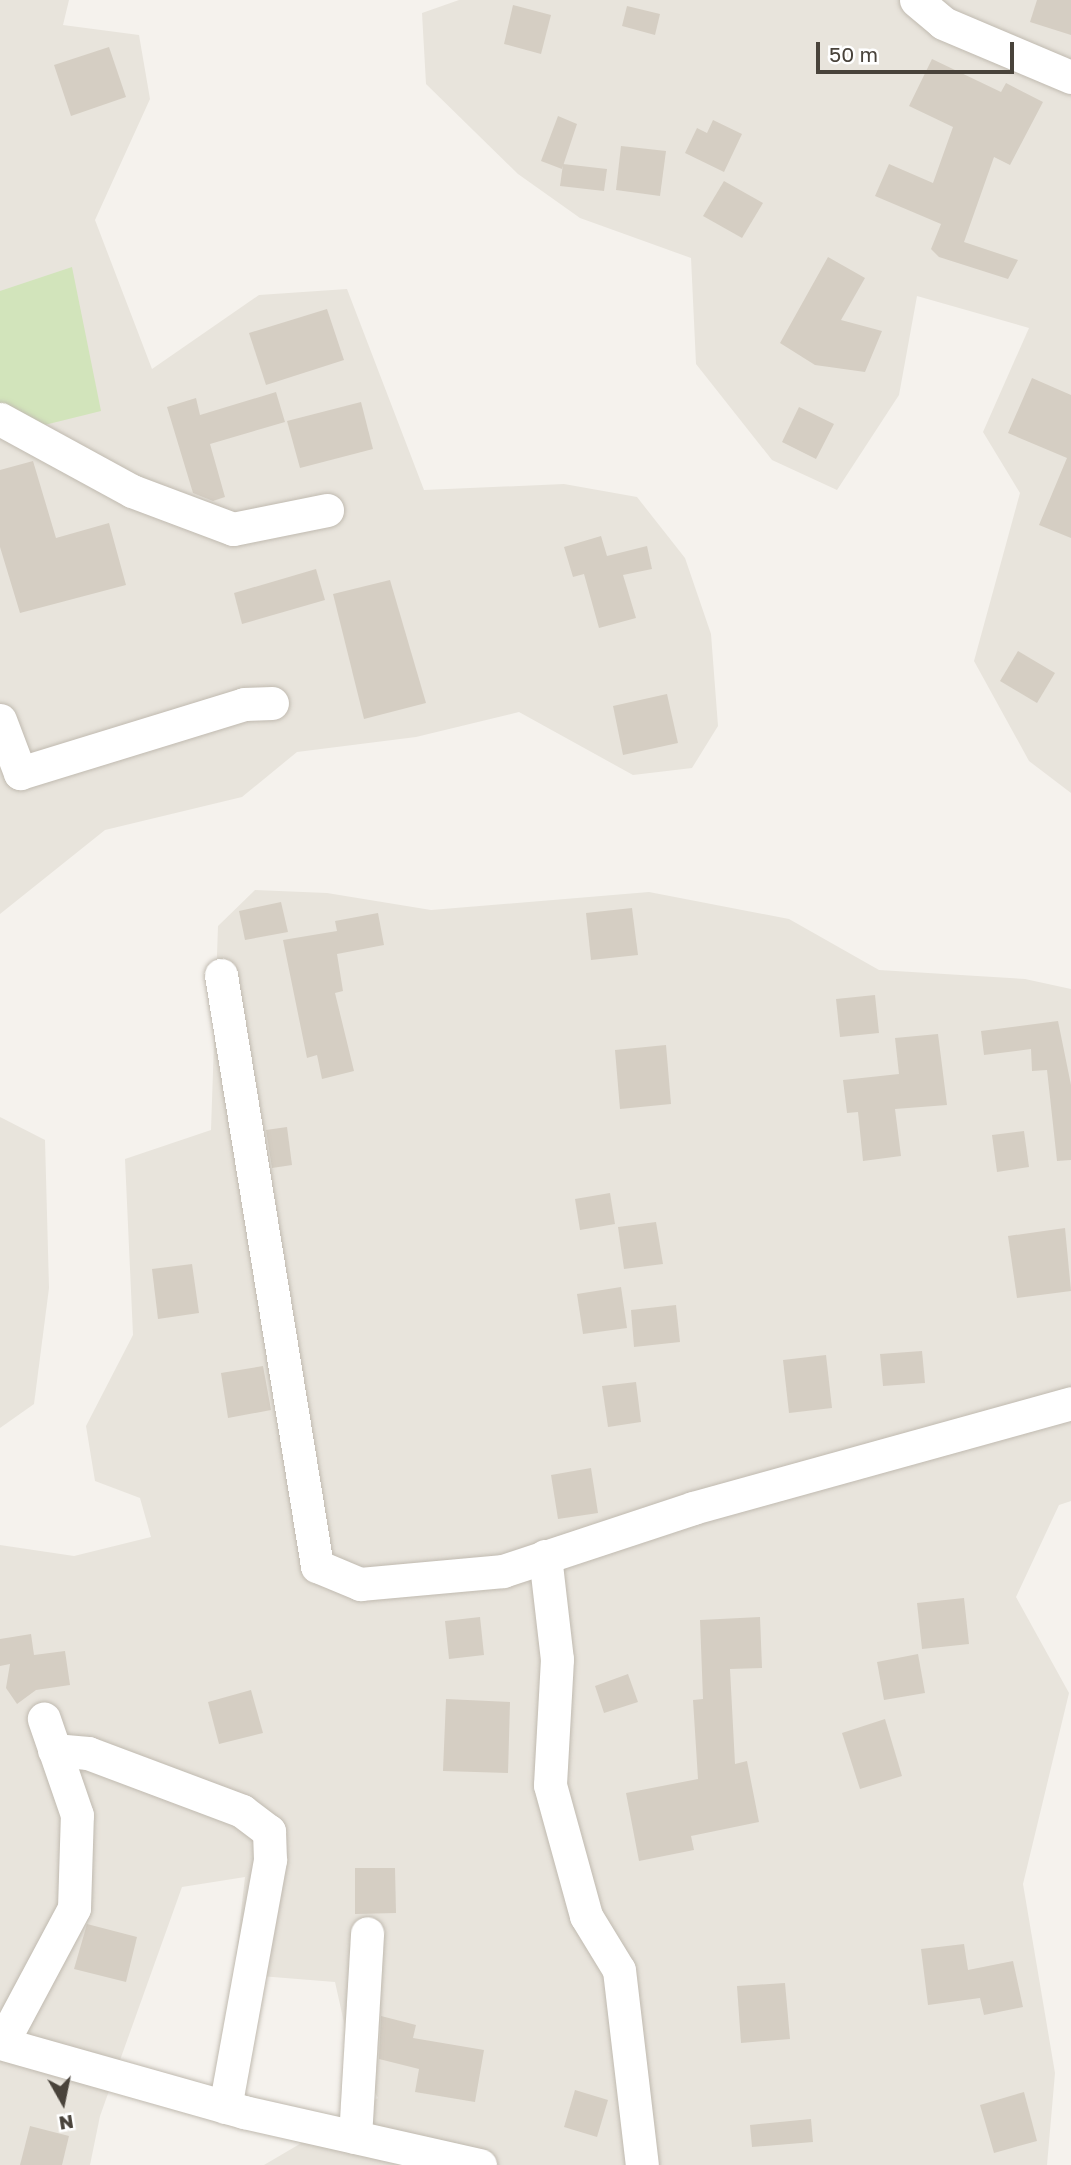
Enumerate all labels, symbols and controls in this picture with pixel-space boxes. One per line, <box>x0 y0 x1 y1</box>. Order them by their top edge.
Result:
scale bar <box>819 28 1017 72</box>
text: 50 m <box>829 41 878 67</box>
north arrow <box>28 2067 98 2137</box>
text: N <box>57 2111 75 2136</box>

